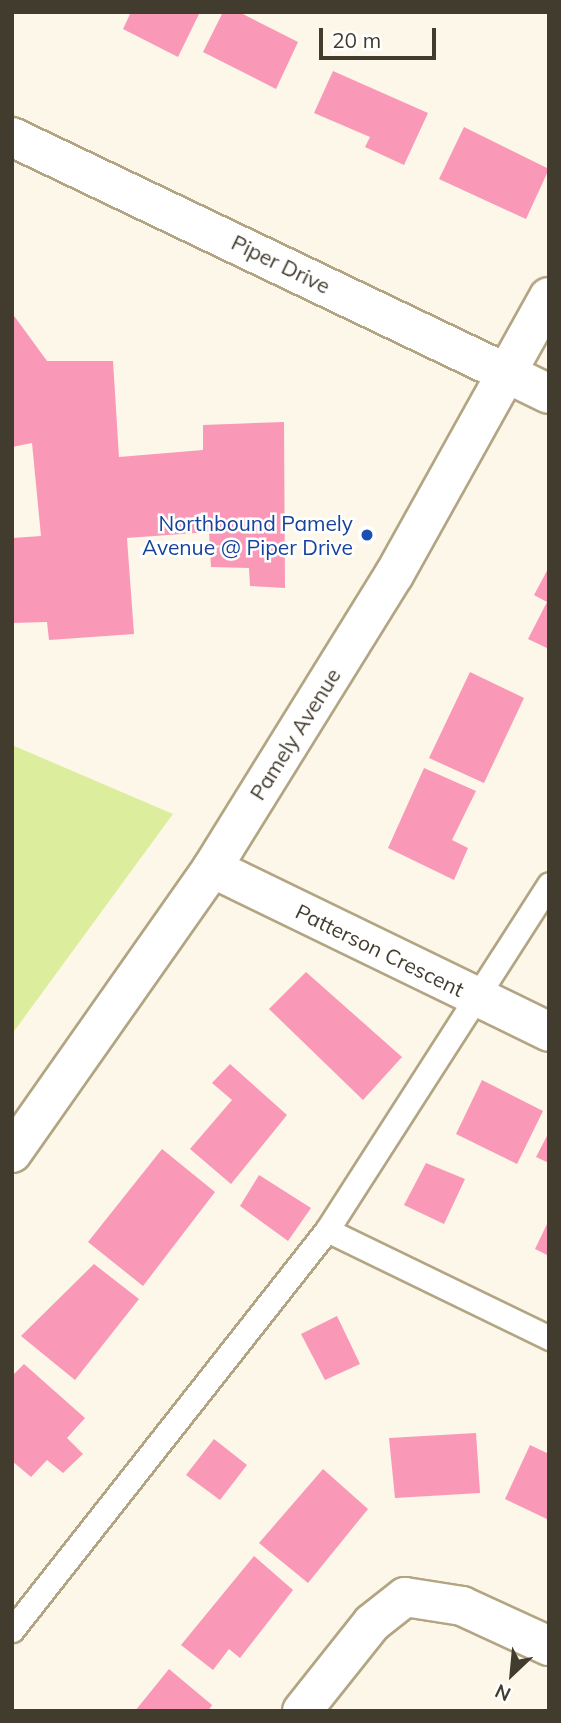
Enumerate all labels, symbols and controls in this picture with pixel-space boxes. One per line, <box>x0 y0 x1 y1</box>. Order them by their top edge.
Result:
scale bar <box>323 14 440 58</box>
text: 20 m <box>332 27 381 53</box>
street label: Piper Drive <box>228 229 334 299</box>
place label: Northbound Pamely Avenue @ Piper Drive <box>142 510 353 560</box>
marker: Northbound Pamely Avenue @ Piper Drive <box>359 527 375 543</box>
street label: Pamely Avenue <box>244 664 346 804</box>
street label: Patterson Crescent <box>292 898 468 1002</box>
north arrow <box>477 1639 547 1709</box>
text: N <box>491 1679 515 1707</box>

